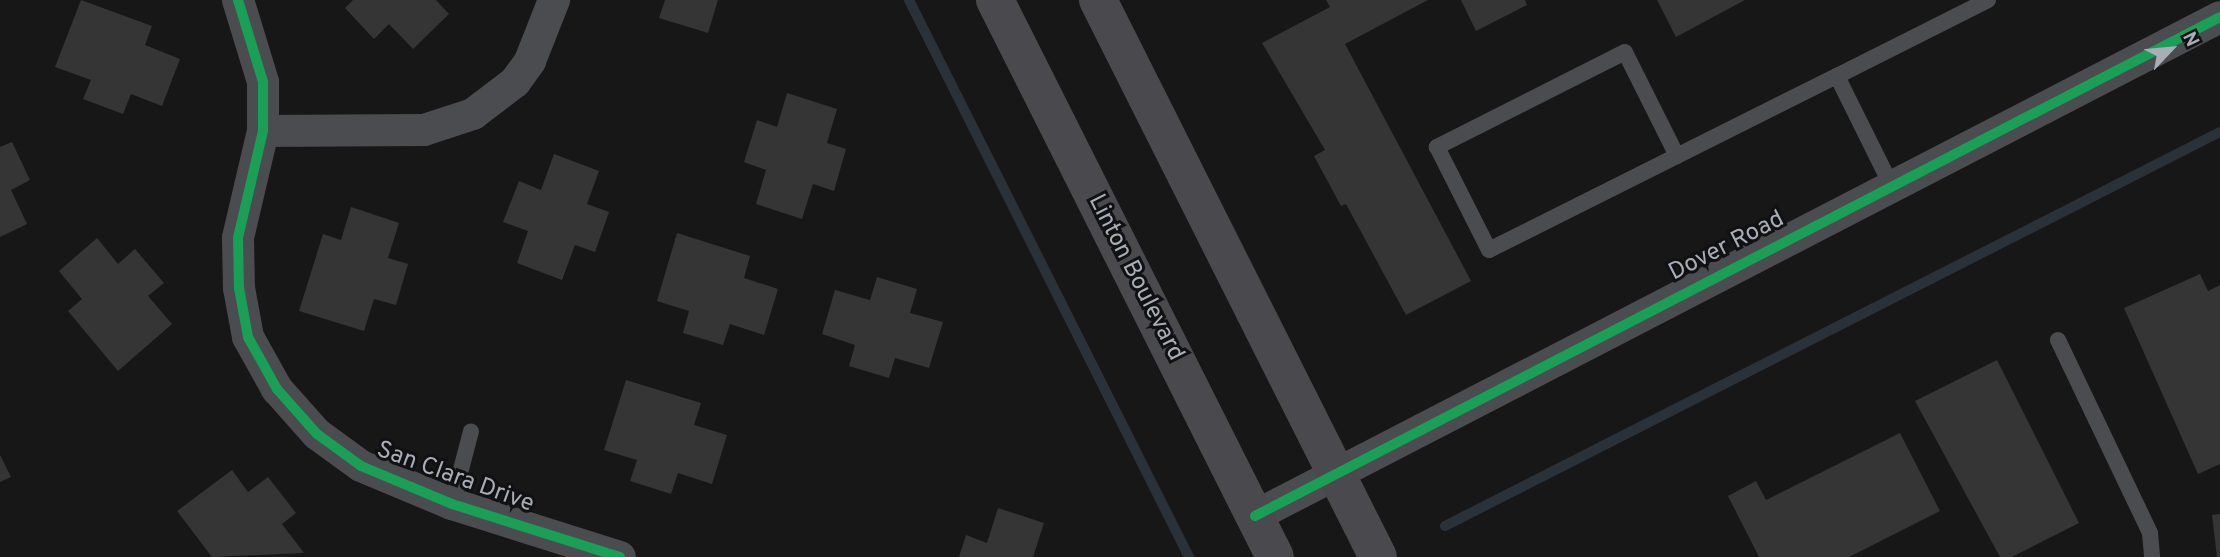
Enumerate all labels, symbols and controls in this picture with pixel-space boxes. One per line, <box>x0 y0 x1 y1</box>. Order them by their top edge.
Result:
north arrow <box>2136 14 2206 84</box>
text: N <box>2176 28 2204 51</box>
street label: Linton Boulevard <box>1081 190 1189 366</box>
street label: Dover Road <box>1665 206 1789 288</box>
street label: San Clara Drive <box>372 436 538 520</box>

